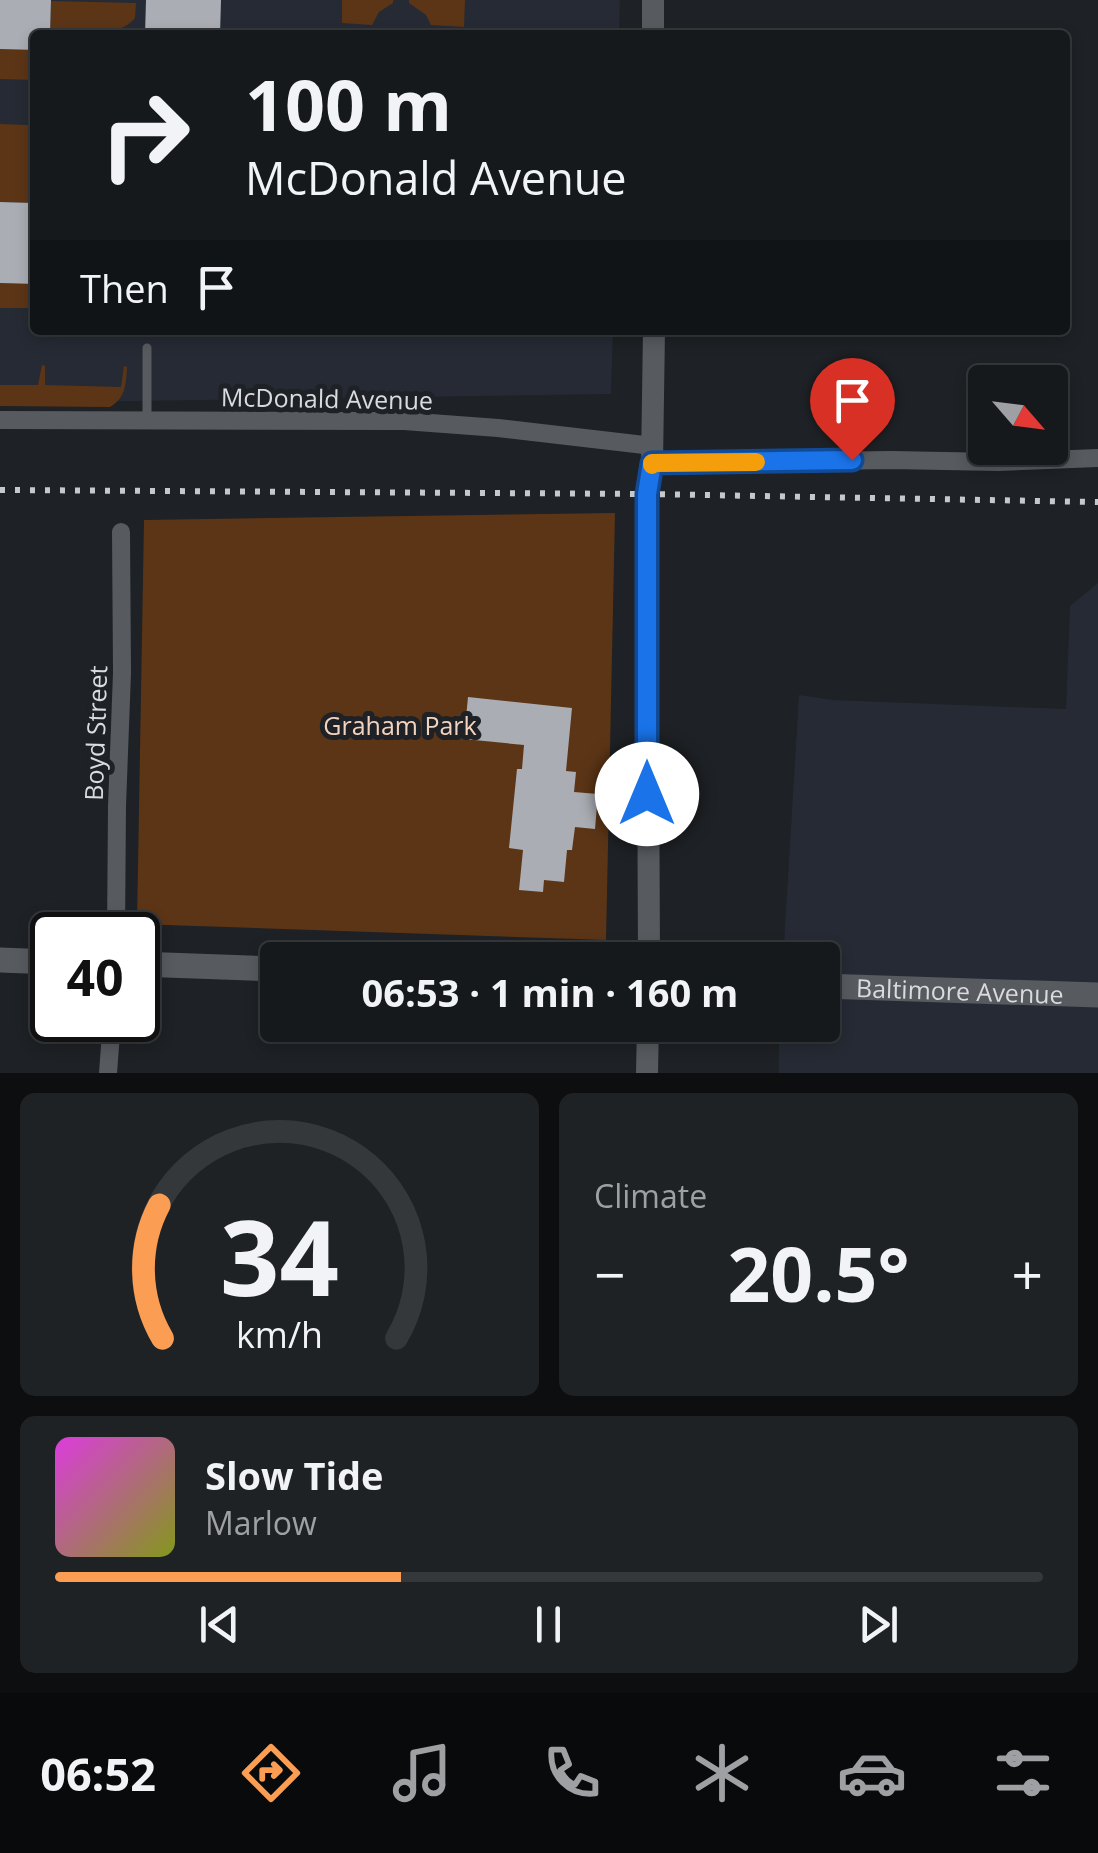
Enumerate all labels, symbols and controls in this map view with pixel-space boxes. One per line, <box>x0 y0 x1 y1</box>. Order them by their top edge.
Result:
text: 100 m <box>245 56 452 152</box>
icon: right <box>80 70 210 200</box>
text: McDonald Avenue <box>245 147 627 208</box>
icon: arrive <box>189 260 244 315</box>
text: Then <box>80 262 169 314</box>
pin <box>810 358 895 461</box>
north arrow <box>968 365 1068 465</box>
map controls <box>968 365 1068 465</box>
icon: arrive <box>825 373 880 428</box>
street label: McDonald Avenue <box>221 379 433 417</box>
street label: Boyd Street <box>76 665 114 801</box>
park label: Graham Park <box>323 708 477 742</box>
position arrow <box>595 742 699 846</box>
speed limit sign: 40 <box>30 912 160 1042</box>
text: 06:53 · 1 min · 160 m <box>362 966 738 1018</box>
street label: Baltimore Avenue <box>856 970 1064 1011</box>
text: Climate <box>594 1174 707 1217</box>
text: 34 <box>220 1185 339 1326</box>
text: 20.5° <box>727 1222 910 1324</box>
text: − <box>594 1236 625 1311</box>
text: + <box>1012 1236 1043 1311</box>
text: km/h <box>236 1310 323 1358</box>
text: Slow Tide <box>205 1449 384 1501</box>
text: Marlow <box>205 1501 317 1544</box>
icon: previous <box>192 1597 247 1652</box>
icon: pause <box>521 1597 576 1652</box>
icon: next <box>851 1597 906 1652</box>
icon: directions <box>236 1738 306 1808</box>
icon: music <box>387 1738 457 1808</box>
icon: phone <box>537 1738 607 1808</box>
icon: climate <box>687 1738 757 1808</box>
icon: car <box>837 1738 907 1808</box>
icon: filters <box>988 1738 1058 1808</box>
text: 06:52 <box>40 1743 156 1804</box>

